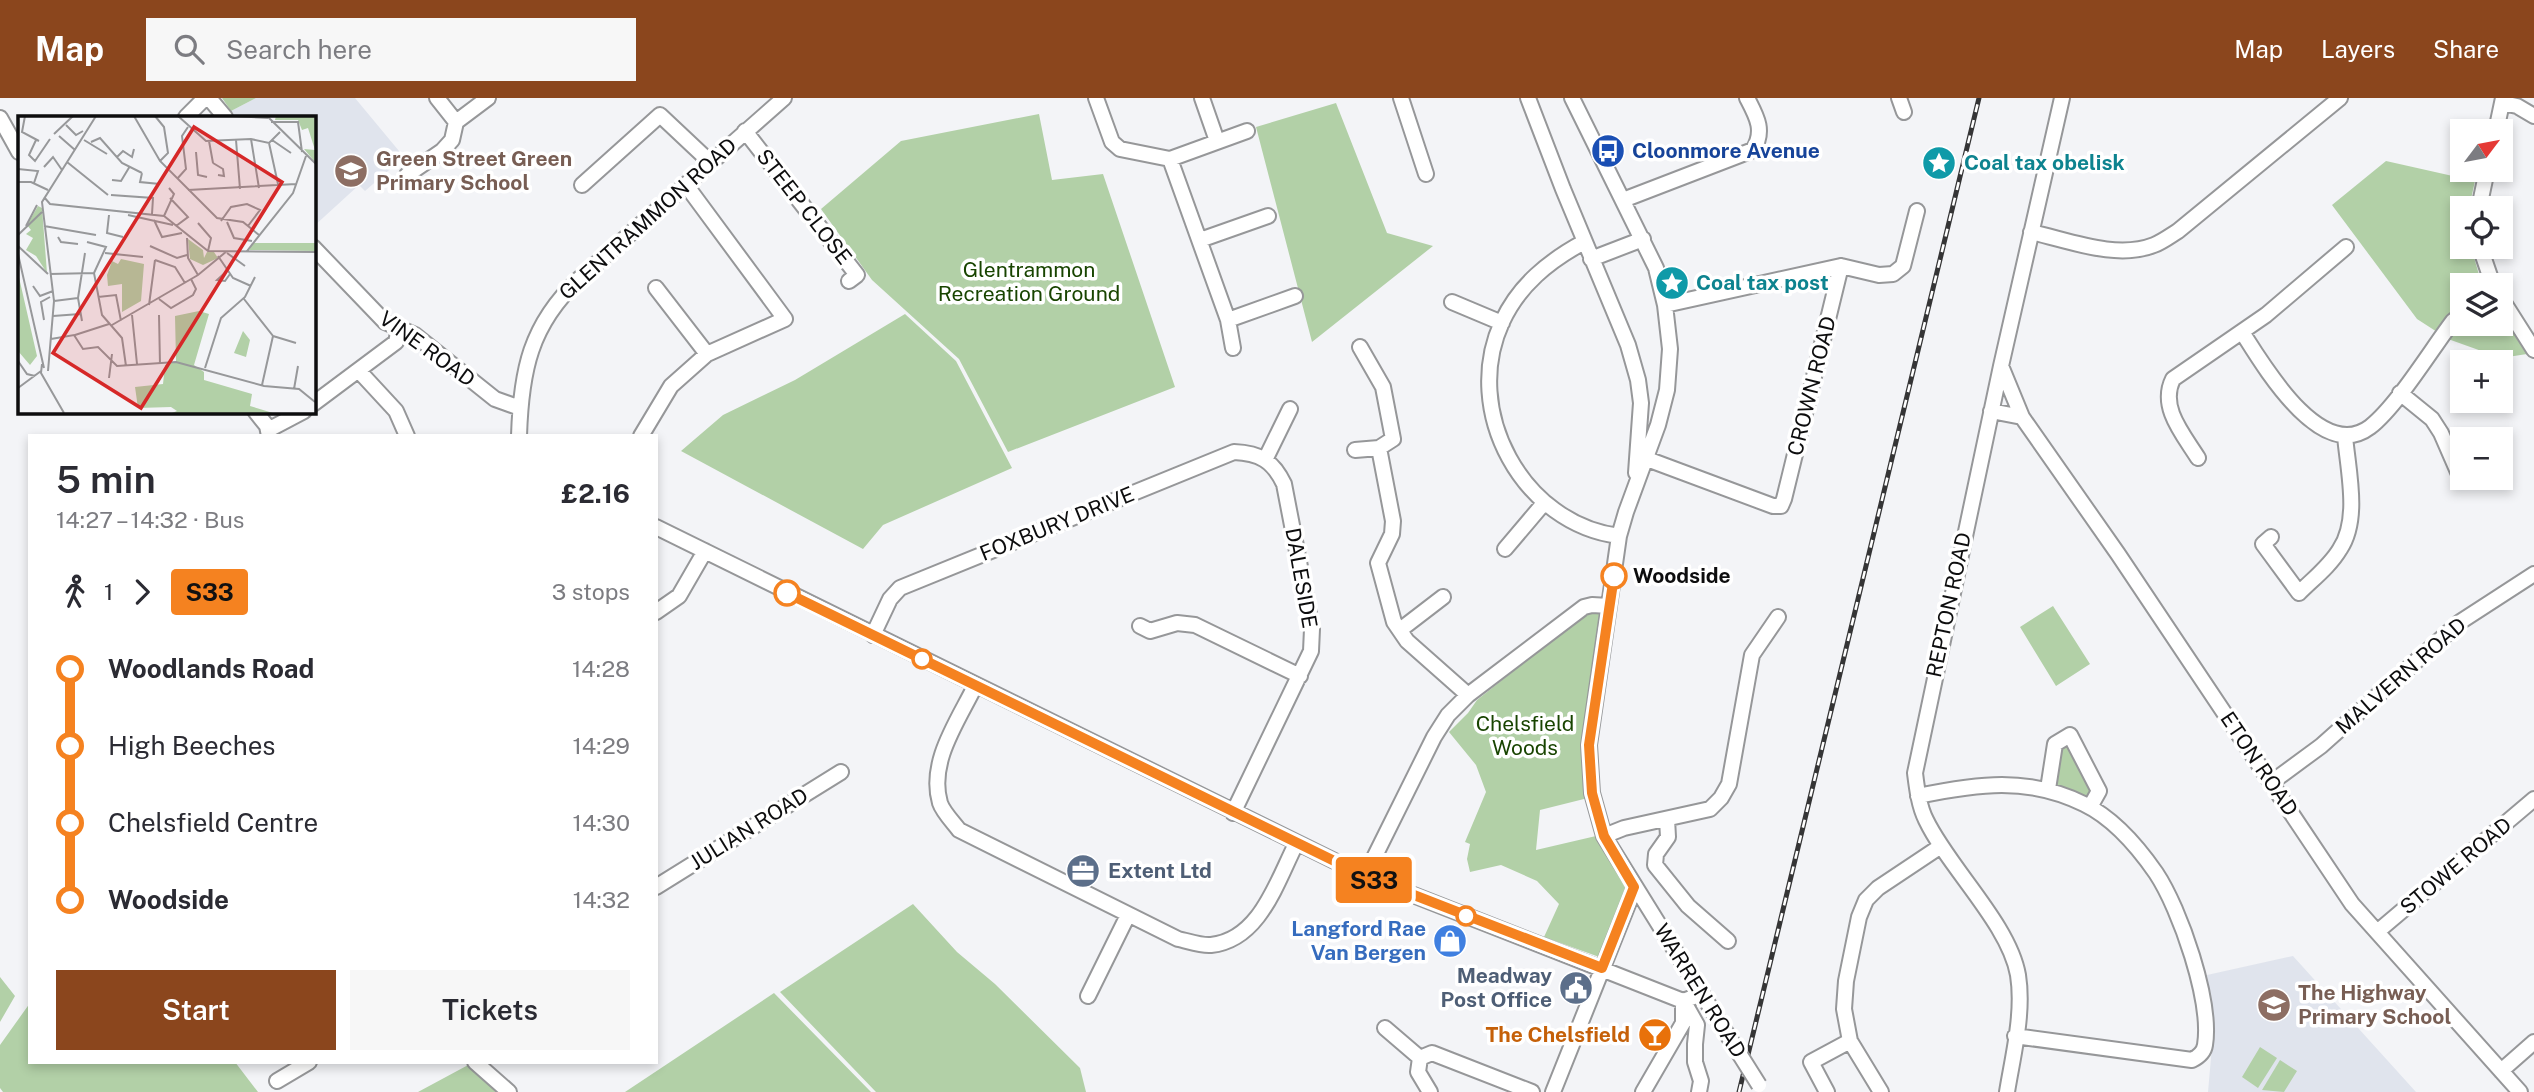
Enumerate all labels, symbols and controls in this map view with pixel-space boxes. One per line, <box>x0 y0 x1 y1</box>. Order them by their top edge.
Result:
search box <box>146 18 636 81</box>
text: Map <box>35 30 104 68</box>
icon: search <box>170 30 208 68</box>
text: Search here <box>226 34 372 65</box>
text: Map <box>2234 35 2283 63</box>
text: Layers <box>2321 35 2395 63</box>
text: Share <box>2433 35 2499 63</box>
inset map <box>18 116 315 413</box>
north arrow <box>2450 119 2513 182</box>
map controls <box>2450 119 2513 490</box>
street label: GLENTRAMMON ROAD <box>554 132 741 305</box>
bus stop icon: Cloonmore Avenue <box>1589 132 1627 170</box>
place label: Cloonmore Avenue <box>1632 138 1820 163</box>
street label: STEEP CLOSE <box>752 144 857 269</box>
place icon: Coal tax obelisk <box>1920 144 1958 182</box>
place label: Green Street Green Primary School <box>376 146 572 195</box>
place label: Coal tax obelisk <box>1964 150 2125 175</box>
school or university icon: Green Street Green Primary School <box>332 152 370 190</box>
button: locate <box>2450 196 2513 259</box>
park label: Glentrammon Recreation Ground <box>938 257 1120 306</box>
place icon: Coal tax post <box>1653 264 1691 302</box>
place label: Coal tax post <box>1696 270 1829 295</box>
button: layers <box>2450 273 2513 336</box>
street label: VINE ROAD <box>375 306 480 392</box>
street label: CROWN ROAD <box>1782 314 1841 458</box>
button: + <box>2450 350 2513 413</box>
button: − <box>2450 427 2513 490</box>
text: 5 min <box>56 457 156 502</box>
text: £2.16 <box>561 478 630 509</box>
street label: FOXBURY DRIVE <box>976 481 1138 566</box>
text: 14:27 – 14:32 · Bus <box>56 506 245 533</box>
street label: DALESIDE <box>1280 526 1323 630</box>
street label: REPTON ROAD <box>1921 530 1976 680</box>
marker: Woodside <box>1601 563 1627 589</box>
place label: Woodside <box>1633 563 1731 588</box>
icon: walk <box>56 573 94 611</box>
icon: forward <box>123 573 161 611</box>
text: 1 <box>104 578 113 605</box>
text: S33 <box>185 578 234 606</box>
text: 3 stops <box>552 578 630 605</box>
unlabelled marker <box>774 580 800 606</box>
street label: MALVERN ROAD <box>2330 612 2471 739</box>
unlabelled marker <box>912 649 932 669</box>
text: Woodlands Road <box>108 653 314 684</box>
text: 14:28 <box>572 655 630 682</box>
street label: ETON ROAD <box>2215 707 2303 821</box>
park label: Chelsfield Woods <box>1476 711 1574 760</box>
text: High Beeches <box>108 730 276 761</box>
text: 14:29 <box>572 732 630 759</box>
street label: JULIAN ROAD <box>685 782 813 875</box>
text: Chelsfield Centre <box>108 807 318 838</box>
text: 14:30 <box>573 809 630 836</box>
street label: STOWE ROAD <box>2395 812 2516 919</box>
office icon: Extent Ltd <box>1064 852 1102 890</box>
line badge: S33 <box>1334 857 1414 903</box>
place label: Extent Ltd <box>1108 858 1212 883</box>
text: S33 <box>1350 866 1398 894</box>
text: Woodside <box>108 884 229 915</box>
text: 14:32 <box>573 886 630 913</box>
unlabelled marker <box>1456 906 1476 926</box>
place label: Langford Rae Van Bergen <box>1291 916 1426 965</box>
street label: WARREN ROAD <box>1649 919 1752 1062</box>
shop icon: Langford Rae Van Bergen <box>1431 922 1469 960</box>
place label: Meadway Post Office <box>1441 963 1552 1012</box>
public building icon: Meadway Post Office <box>1557 969 1595 1007</box>
button: Start <box>56 970 336 1050</box>
button: Tickets <box>350 970 630 1050</box>
place label: The Highway Primary School <box>2298 980 2451 1029</box>
school or university icon: The Highway Primary School <box>2255 986 2293 1024</box>
bar icon: The Chelsfield <box>1636 1016 1674 1054</box>
place label: The Chelsfield <box>1485 1022 1630 1047</box>

